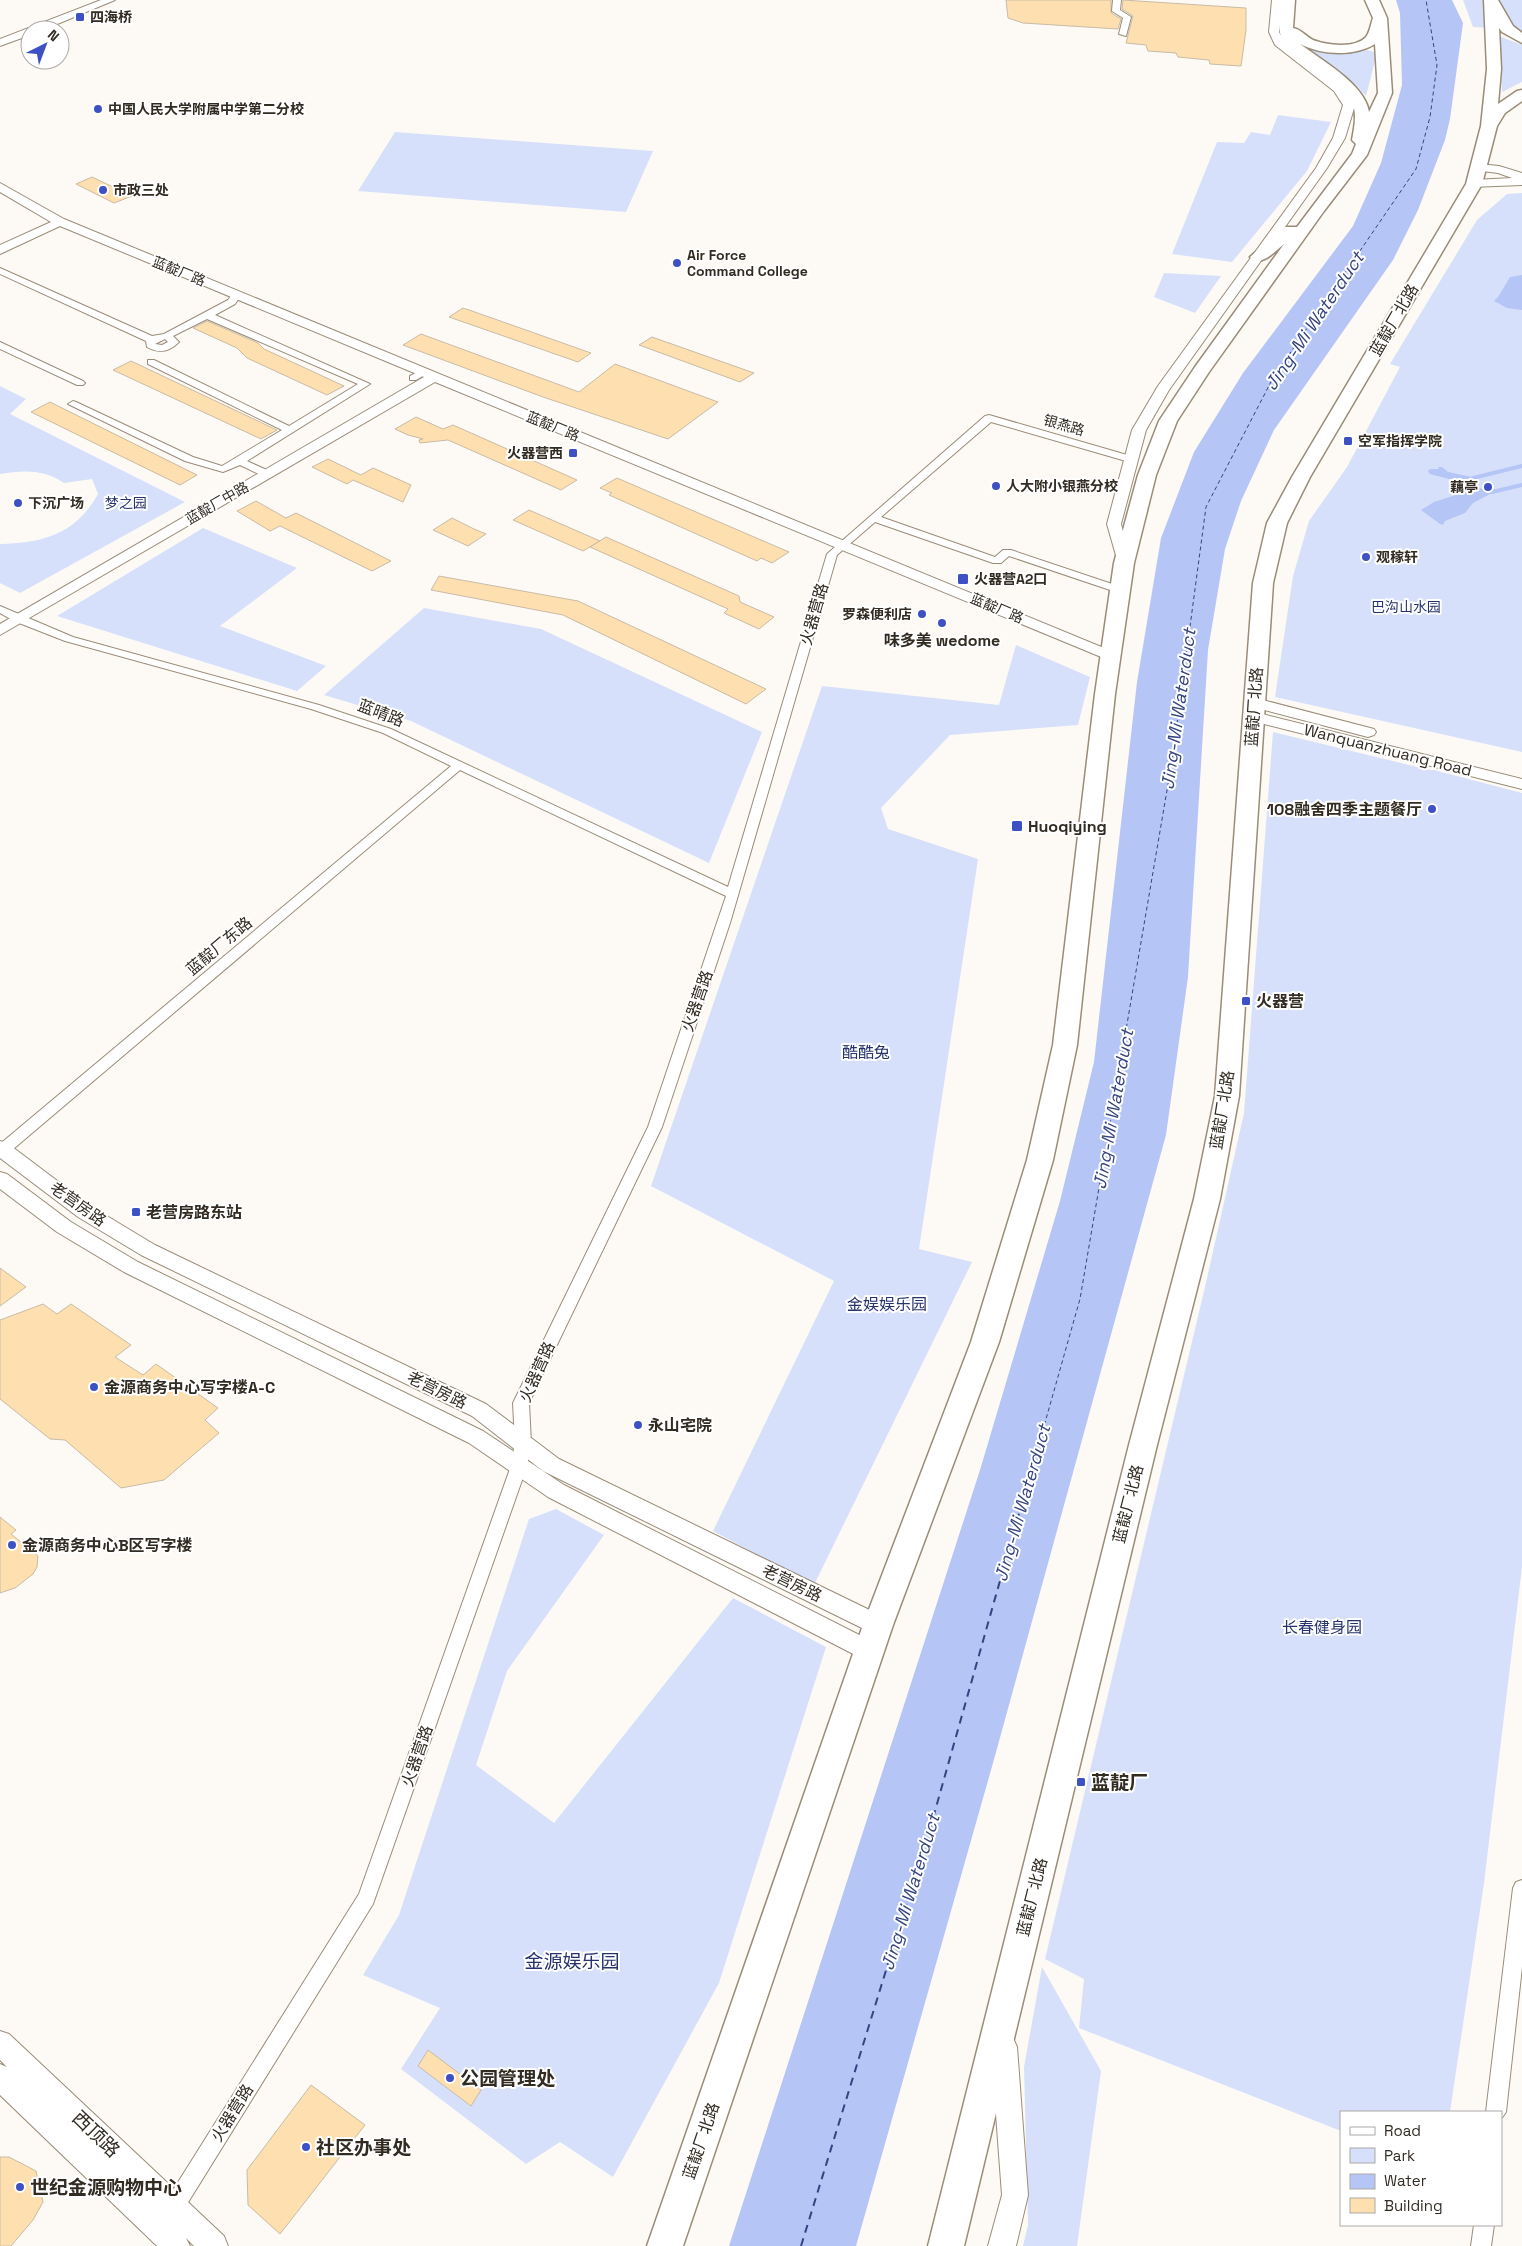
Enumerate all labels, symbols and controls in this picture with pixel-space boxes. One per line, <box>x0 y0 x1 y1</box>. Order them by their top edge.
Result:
place label: 四海桥 <box>90 8 132 26</box>
marker: 四海桥 <box>74 11 86 23</box>
north arrow <box>20 20 70 70</box>
text: N <box>44 26 63 45</box>
place label: 中国人民大学附属中学第二分校 <box>108 100 304 118</box>
marker: 中国人民大学附属中学第二分校 <box>92 103 104 115</box>
place label: 市政三处 <box>113 181 169 199</box>
marker: 市政三处 <box>97 184 109 196</box>
place label: Air Force Command College <box>687 246 808 280</box>
water label: Jing-Mi Waterduct <box>1259 246 1370 395</box>
street label: 蓝靛厂路 <box>150 252 208 290</box>
marker: Air Force Command College <box>671 257 683 269</box>
street label: 蓝靛厂北路 <box>1365 280 1423 360</box>
street label: 蓝靛厂路 <box>524 407 582 445</box>
street label: 银燕路 <box>1041 411 1087 439</box>
place label: 空军指挥学院 <box>1358 432 1442 450</box>
marker: 空军指挥学院 <box>1342 435 1354 447</box>
place label: 火器营西 <box>507 444 563 462</box>
marker: 火器营西 <box>567 447 579 459</box>
place label: 人大附小银燕分校 <box>1006 477 1118 495</box>
street label: 蓝靛厂中路 <box>182 478 252 528</box>
place label: 藕亭 <box>1450 478 1478 496</box>
marker: 人大附小银燕分校 <box>990 480 1002 492</box>
marker: 藕亭 <box>1482 481 1494 493</box>
place label: 下沉广场 <box>28 494 84 512</box>
park label: 梦之园 <box>105 494 147 512</box>
marker: 下沉广场 <box>12 497 24 509</box>
place label: 观稼轩 <box>1376 548 1418 566</box>
marker: 观稼轩 <box>1360 551 1372 563</box>
place label: 火器营A2口 <box>974 570 1047 588</box>
marker: 火器营A2口 <box>956 572 970 586</box>
street label: 火器营路 <box>795 580 833 648</box>
street label: 蓝靛厂路 <box>968 589 1026 627</box>
park label: 巴沟山水园 <box>1371 598 1441 616</box>
place label: 罗森便利店 <box>842 605 912 623</box>
marker: 罗森便利店 <box>916 608 928 620</box>
marker: 味多美 wedome <box>936 617 948 629</box>
water label: Jing-Mi Waterduct <box>1155 625 1201 791</box>
place label: 味多美 wedome <box>884 630 1000 651</box>
street label: 蓝靛厂北路 <box>1241 666 1267 748</box>
street label: 蓝晴路 <box>355 695 407 731</box>
street label: Wanquanzhuang Road <box>1302 719 1474 781</box>
place label: 108融舍四季主题餐厅 <box>1267 799 1422 820</box>
marker: 108融舍四季主题餐厅 <box>1426 803 1438 815</box>
place label: Huoqiying <box>1028 816 1107 837</box>
marker: Huoqiying <box>1010 819 1024 833</box>
street label: 蓝靛厂东路 <box>182 912 256 980</box>
street label: 火器营路 <box>677 967 717 1035</box>
place label: 火器营 <box>1256 991 1304 1012</box>
marker: 火器营 <box>1240 995 1252 1007</box>
water label: Jing-Mi Waterduct <box>1088 1026 1139 1191</box>
park label: 酷酷兔 <box>842 1042 890 1063</box>
street label: 蓝靛厂北路 <box>1205 1069 1239 1151</box>
street label: 老营房路 <box>46 1177 110 1231</box>
place label: 老营房路东站 <box>146 1202 242 1223</box>
marker: 老营房路东站 <box>130 1206 142 1218</box>
park label: 金娱娱乐园 <box>847 1294 927 1315</box>
street label: 火器营路 <box>514 1338 560 1406</box>
street label: 老营房路 <box>404 1367 470 1413</box>
place label: 金源商务中心写字楼A-C <box>104 1377 275 1398</box>
marker: 金源商务中心写字楼A-C <box>88 1381 100 1393</box>
place label: 永山宅院 <box>648 1415 712 1436</box>
marker: 永山宅院 <box>632 1419 644 1431</box>
water label: Jing-Mi Waterduct <box>989 1420 1056 1584</box>
street label: 蓝靛厂北路 <box>1108 1463 1148 1545</box>
place label: 金源商务中心B区写字楼 <box>22 1535 193 1556</box>
marker: 金源商务中心B区写字楼 <box>6 1539 18 1551</box>
street label: 老营房路 <box>759 1560 825 1606</box>
park label: 长春健身园 <box>1282 1617 1362 1638</box>
street label: 火器营路 <box>397 1722 437 1790</box>
place label: 蓝靛厂 <box>1091 1770 1148 1795</box>
marker: 蓝靛厂 <box>1075 1776 1087 1788</box>
water label: Jing-Mi Waterduct <box>875 1810 945 1973</box>
street label: 蓝靛厂北路 <box>1012 1856 1052 1938</box>
park label: 金源娱乐园 <box>524 1949 620 1974</box>
place label: 公园管理处 <box>460 2066 555 2091</box>
marker: 公园管理处 <box>444 2072 456 2084</box>
street label: 火器营路 <box>206 2080 258 2146</box>
street label: 蓝靛厂北路 <box>678 2100 724 2182</box>
street label: 西顶路 <box>67 2105 125 2163</box>
legend <box>1340 2111 1502 2226</box>
text: Road <box>1384 2121 1421 2140</box>
place label: 社区办事处 <box>316 2135 411 2160</box>
marker: 社区办事处 <box>300 2141 312 2153</box>
text: Park <box>1384 2146 1415 2165</box>
text: Water <box>1384 2171 1427 2190</box>
place label: 世纪金源购物中心 <box>30 2175 182 2200</box>
marker: 世纪金源购物中心 <box>14 2181 26 2193</box>
text: Building <box>1384 2196 1443 2215</box>

